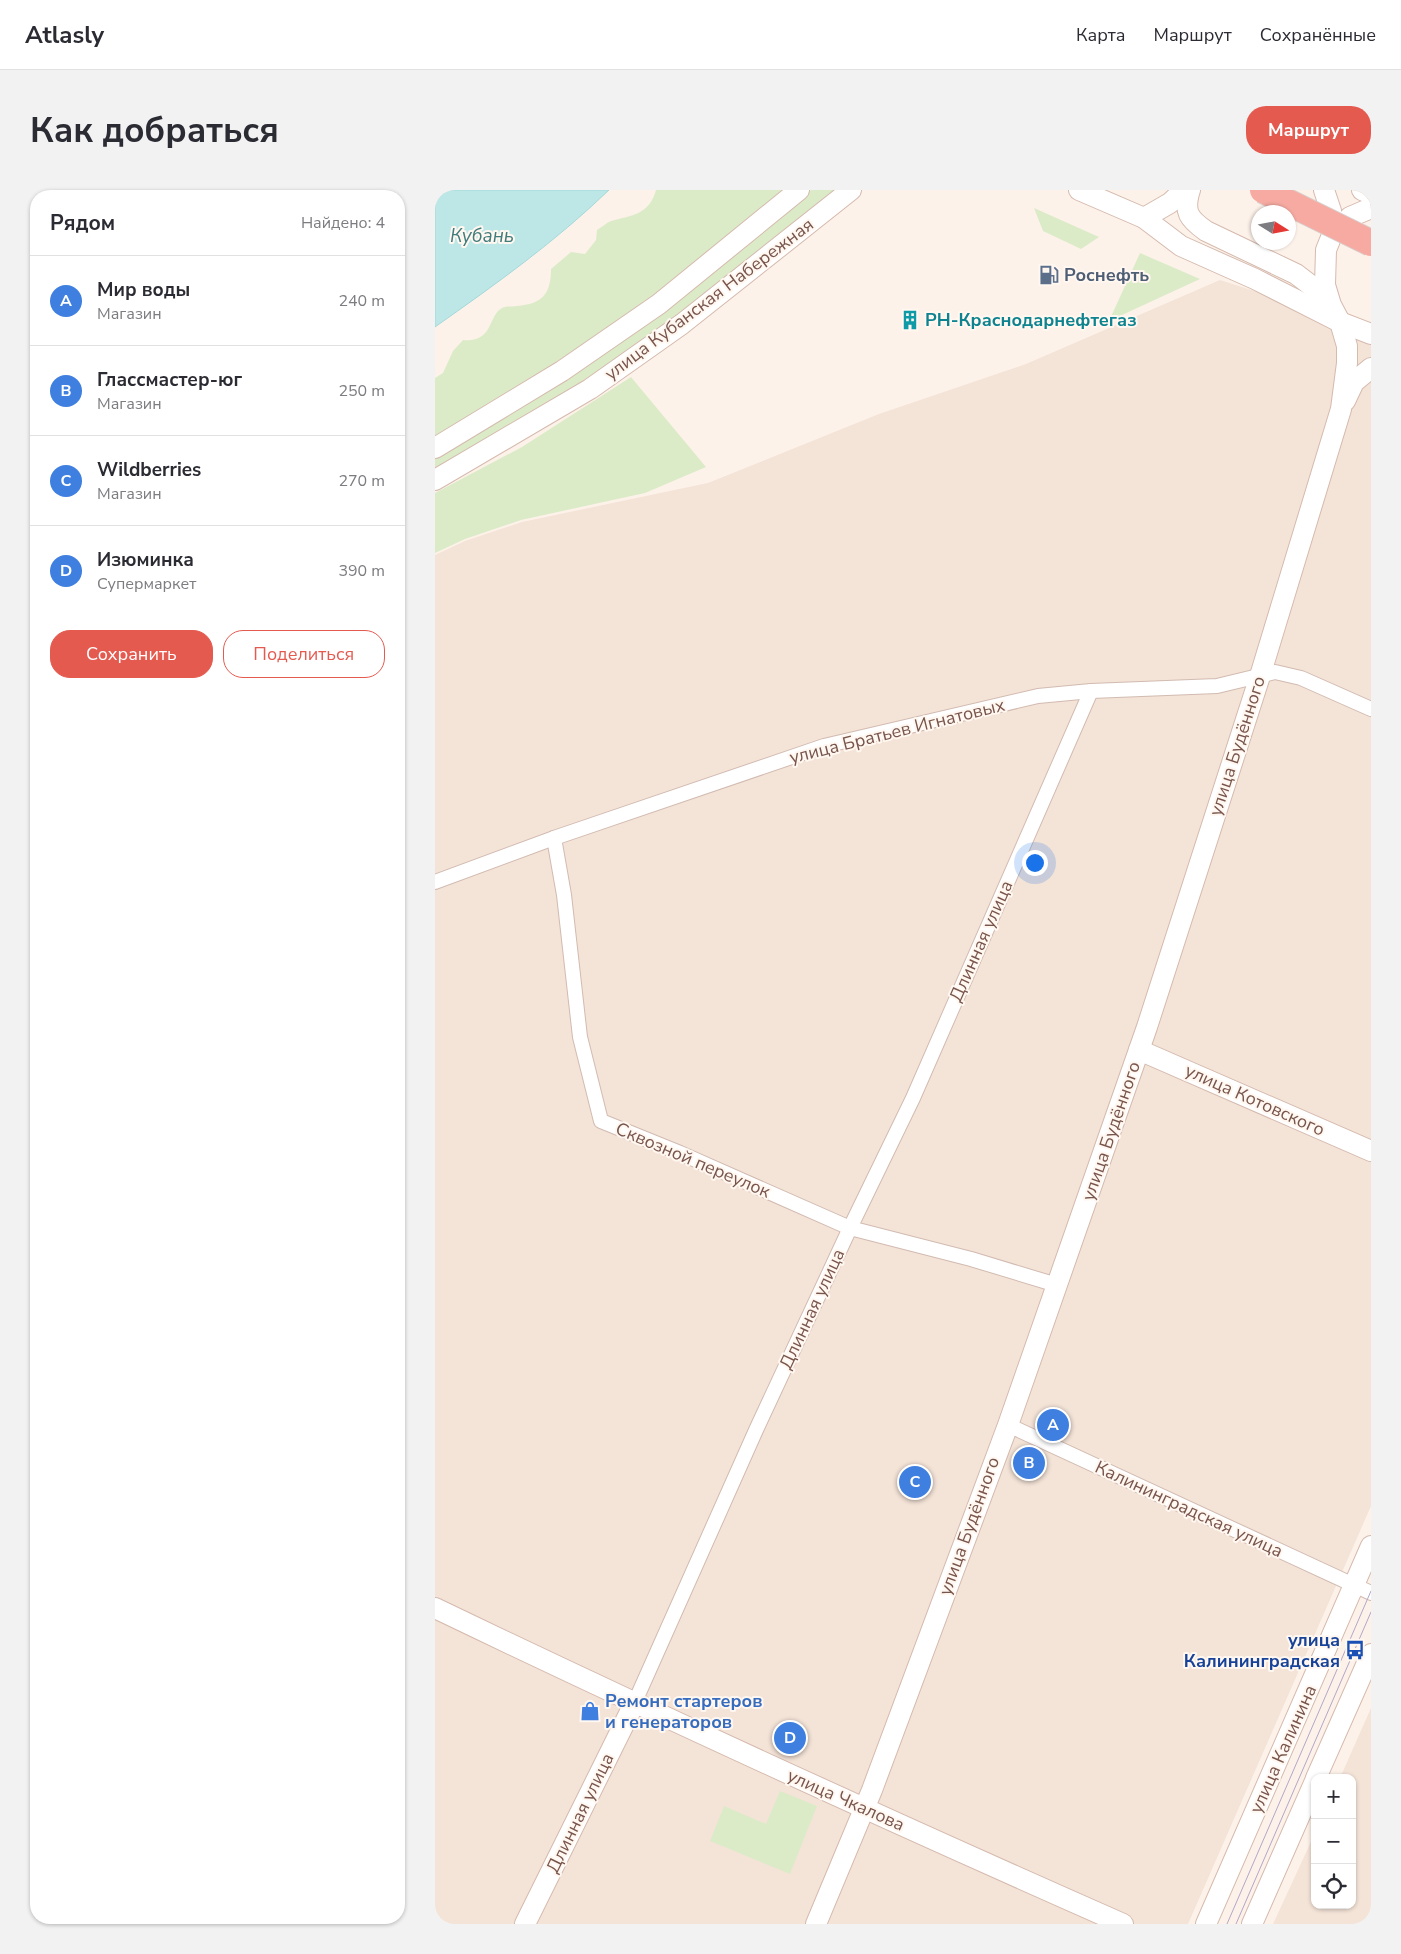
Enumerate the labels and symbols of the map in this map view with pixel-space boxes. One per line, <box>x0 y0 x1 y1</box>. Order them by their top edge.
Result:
north arrow <box>1251 205 1296 250</box>
street label: улица Кубанская Набережная <box>600 212 818 386</box>
water label: Кубань <box>450 223 514 249</box>
place label: Роснефть <box>1064 263 1149 287</box>
fuel station icon: Роснефть <box>1038 264 1060 286</box>
place label: РН-Краснодарнефтегаз <box>925 308 1136 332</box>
building icon: РН-Краснодарнефтегаз <box>899 309 921 331</box>
street label: улица Будённого <box>1203 673 1271 819</box>
street label: улица Братьев Игнатовых <box>787 693 1008 769</box>
your location <box>1022 850 1048 876</box>
street label: Длинная улица <box>944 877 1018 1005</box>
street label: улица Будённого <box>1076 1058 1146 1204</box>
street label: улица Котовского <box>1181 1058 1329 1142</box>
street label: Сквозной переулок <box>612 1117 775 1204</box>
street label: Длинная улица <box>774 1245 850 1373</box>
pin: A <box>1037 1406 1069 1444</box>
pin: B <box>1013 1444 1045 1482</box>
street label: улица Будённого <box>933 1453 1005 1599</box>
street label: Калининградская улица <box>1091 1455 1287 1563</box>
pin: C <box>899 1463 931 1501</box>
place label: улица Калининградская <box>1184 1628 1340 1673</box>
bus stop icon: улица Калининградская <box>1344 1639 1366 1661</box>
street label: улица Калинина <box>1244 1681 1322 1817</box>
place label: Ремонт стартеров и генераторов <box>605 1689 762 1734</box>
shop icon: Ремонт стартеров и генераторов <box>579 1700 601 1722</box>
pin: D <box>774 1719 806 1757</box>
street label: Длинная улица <box>541 1749 619 1877</box>
street label: улица Чкалова <box>783 1763 909 1837</box>

